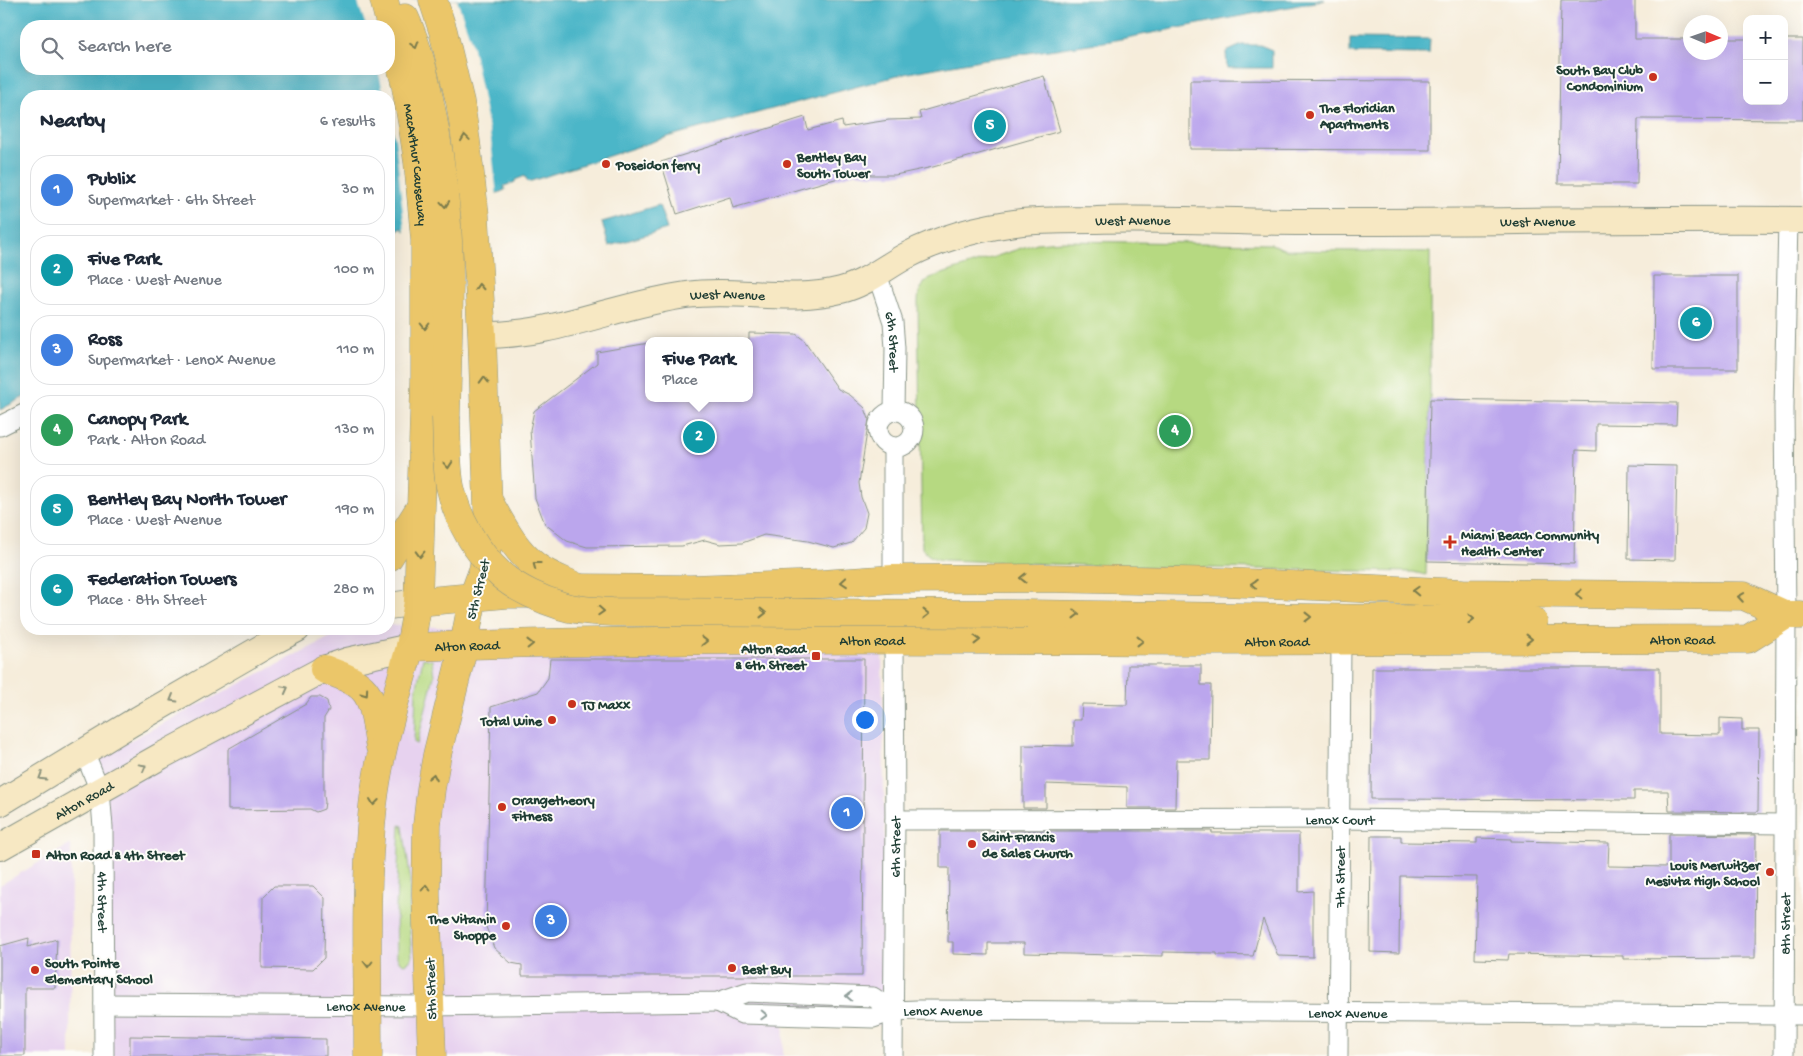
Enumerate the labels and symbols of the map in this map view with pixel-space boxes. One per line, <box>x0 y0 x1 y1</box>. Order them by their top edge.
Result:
north arrow <box>1683 15 1728 60</box>
one-way arrow <box>410 40 420 48</box>
place label: South Bay Club Condominium <box>1556 63 1644 96</box>
marker: South Bay Club Condominium <box>1647 71 1659 83</box>
place label: The Floridian Apartments <box>1319 101 1395 134</box>
street label: MacArthur Causeway <box>398 102 430 227</box>
pin: 5 <box>974 107 1006 145</box>
marker: The Floridian Apartments <box>1304 109 1316 121</box>
one-way arrow <box>461 134 471 143</box>
place label: Bentley Bay South Tower <box>796 150 872 183</box>
marker: Poseidon ferry <box>600 158 612 170</box>
place label: Poseidon ferry <box>615 158 700 175</box>
marker: Bentley Bay South Tower <box>781 158 793 170</box>
one-way arrow <box>439 200 450 208</box>
street label: West Avenue <box>1095 213 1171 231</box>
street label: West Avenue <box>1500 214 1576 232</box>
one-way arrow <box>474 283 485 291</box>
street label: West Avenue <box>689 287 766 306</box>
pin: 6 <box>1680 304 1712 342</box>
street label: 6th Street <box>879 310 901 373</box>
one-way arrow <box>420 322 430 330</box>
one-way arrow <box>478 376 489 384</box>
pin: 4 <box>1159 412 1191 450</box>
pin: 2 <box>683 418 715 456</box>
one-way arrow <box>442 462 453 470</box>
place label: Miami Beach Community Health Center <box>1461 528 1599 561</box>
marker: Miami Beach Community Health Center <box>1443 535 1457 549</box>
one-way arrow <box>414 551 425 559</box>
street label: 5th Street <box>464 557 495 621</box>
one-way arrow <box>532 562 542 571</box>
one-way arrow <box>1019 573 1027 583</box>
one-way arrow <box>840 576 848 587</box>
one-way arrow <box>1250 579 1258 590</box>
one-way arrow <box>1412 586 1420 596</box>
one-way arrow <box>1575 589 1582 599</box>
one-way arrow <box>1737 592 1746 602</box>
one-way arrow <box>597 606 605 617</box>
one-way arrow <box>760 608 768 618</box>
one-way arrow <box>922 609 930 619</box>
one-way arrow <box>1072 609 1080 620</box>
one-way arrow <box>1305 612 1313 622</box>
one-way arrow <box>1468 614 1475 624</box>
street label: Alton Road <box>1650 633 1716 650</box>
street label: Alton Road <box>840 634 906 651</box>
one-way arrow <box>1526 634 1534 644</box>
one-way arrow <box>974 635 982 645</box>
street label: Alton Road <box>1245 635 1311 652</box>
one-way arrow <box>700 636 708 646</box>
one-way arrow <box>1136 636 1144 646</box>
street label: Alton Road <box>434 638 502 657</box>
one-way arrow <box>526 639 534 649</box>
place label: Alton Road & 6th Street <box>735 642 808 675</box>
marker: Alton Road & 6th Street <box>810 650 822 662</box>
one-way arrow <box>280 685 289 695</box>
one-way arrow <box>358 688 368 697</box>
one-way arrow <box>170 692 179 702</box>
marker: TJ Maxx <box>566 698 578 710</box>
place label: TJ Maxx <box>581 698 631 715</box>
your location <box>852 707 878 733</box>
place label: Total Wine <box>480 714 543 731</box>
marker: Total Wine <box>546 714 558 726</box>
one-way arrow <box>137 763 146 773</box>
one-way arrow <box>39 771 48 781</box>
one-way arrow <box>428 772 438 781</box>
street label: Alton Road <box>52 778 119 825</box>
place label: Orangetheory Fitness <box>511 793 595 826</box>
pin: 1 <box>831 794 863 832</box>
one-way arrow <box>369 798 380 806</box>
marker: Orangetheory Fitness <box>496 801 508 813</box>
street label: Lenox Court <box>1305 813 1376 830</box>
street label: 6th Street <box>889 815 906 878</box>
place label: Saint Francis de Sales Church <box>982 830 1073 863</box>
marker: Saint Francis de Sales Church <box>966 838 978 850</box>
street label: 7th Street <box>1333 845 1351 909</box>
marker: Alton Road & 4th Street <box>30 848 42 860</box>
place label: Alton Road & 4th Street <box>45 848 186 865</box>
place label: Louis Merwitzer Mesivta High School <box>1646 858 1762 891</box>
marker: Louis Merwitzer Mesivta High School <box>1764 866 1776 878</box>
street label: 4th Street <box>92 871 109 933</box>
one-way arrow <box>421 883 431 891</box>
street label: 8th Street <box>1778 892 1796 955</box>
pin: 3 <box>535 902 567 940</box>
place label: The Vitamin Shoppe <box>428 912 497 945</box>
marker: The Vitamin Shoppe <box>500 920 512 932</box>
place label: South Pointe Elementary School <box>45 956 153 989</box>
street label: 5th Street <box>423 957 442 1020</box>
one-way arrow <box>363 960 373 968</box>
marker: Best Buy <box>726 962 738 974</box>
place label: Best Buy <box>741 962 791 979</box>
marker: South Pointe Elementary School <box>29 964 41 976</box>
one-way arrow <box>845 990 853 1001</box>
street label: Lenox Avenue <box>326 999 406 1017</box>
street label: Lenox Avenue <box>903 1004 983 1022</box>
street label: Lenox Avenue <box>1308 1006 1388 1024</box>
one-way arrow <box>760 1010 768 1020</box>

